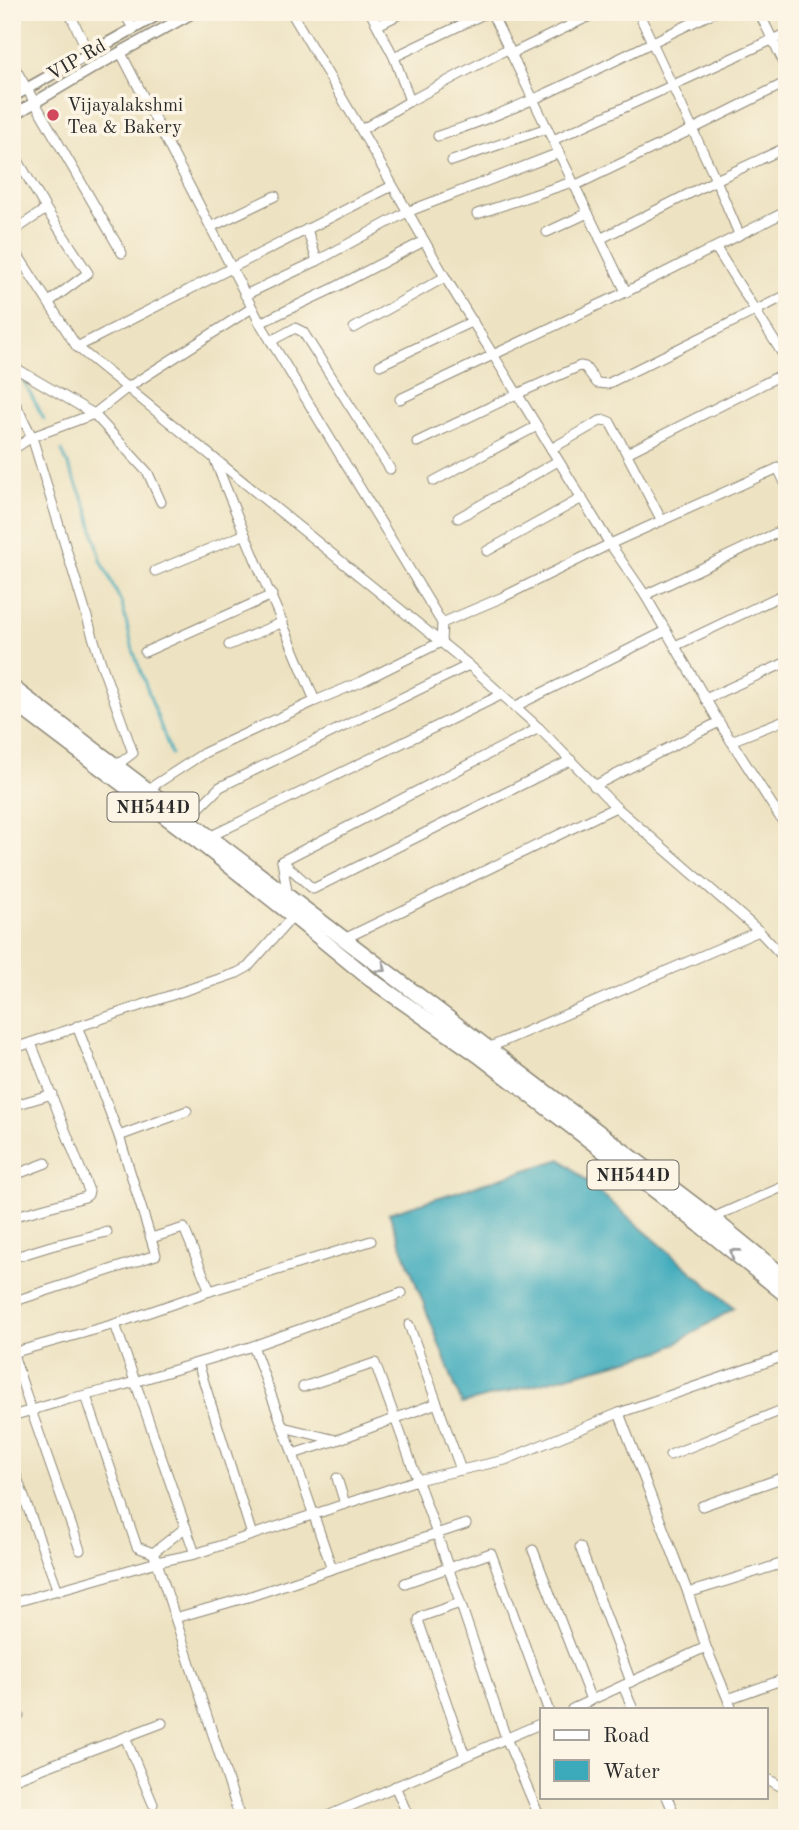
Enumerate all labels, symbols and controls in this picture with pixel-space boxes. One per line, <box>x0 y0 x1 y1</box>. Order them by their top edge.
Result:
street label: VIP Rd <box>45 37 110 85</box>
place label: Vijayalakshmi Tea & Bakery <box>67 97 183 138</box>
marker: Vijayalakshmi Tea & Bakery <box>45 107 61 123</box>
road number: NH544D <box>108 792 198 822</box>
one-way arrow <box>374 959 386 972</box>
road number: NH544D <box>588 1160 678 1190</box>
one-way arrow <box>729 1249 742 1261</box>
legend <box>540 1708 768 1798</box>
text: Road <box>603 1726 650 1747</box>
text: Water <box>603 1762 660 1783</box>

